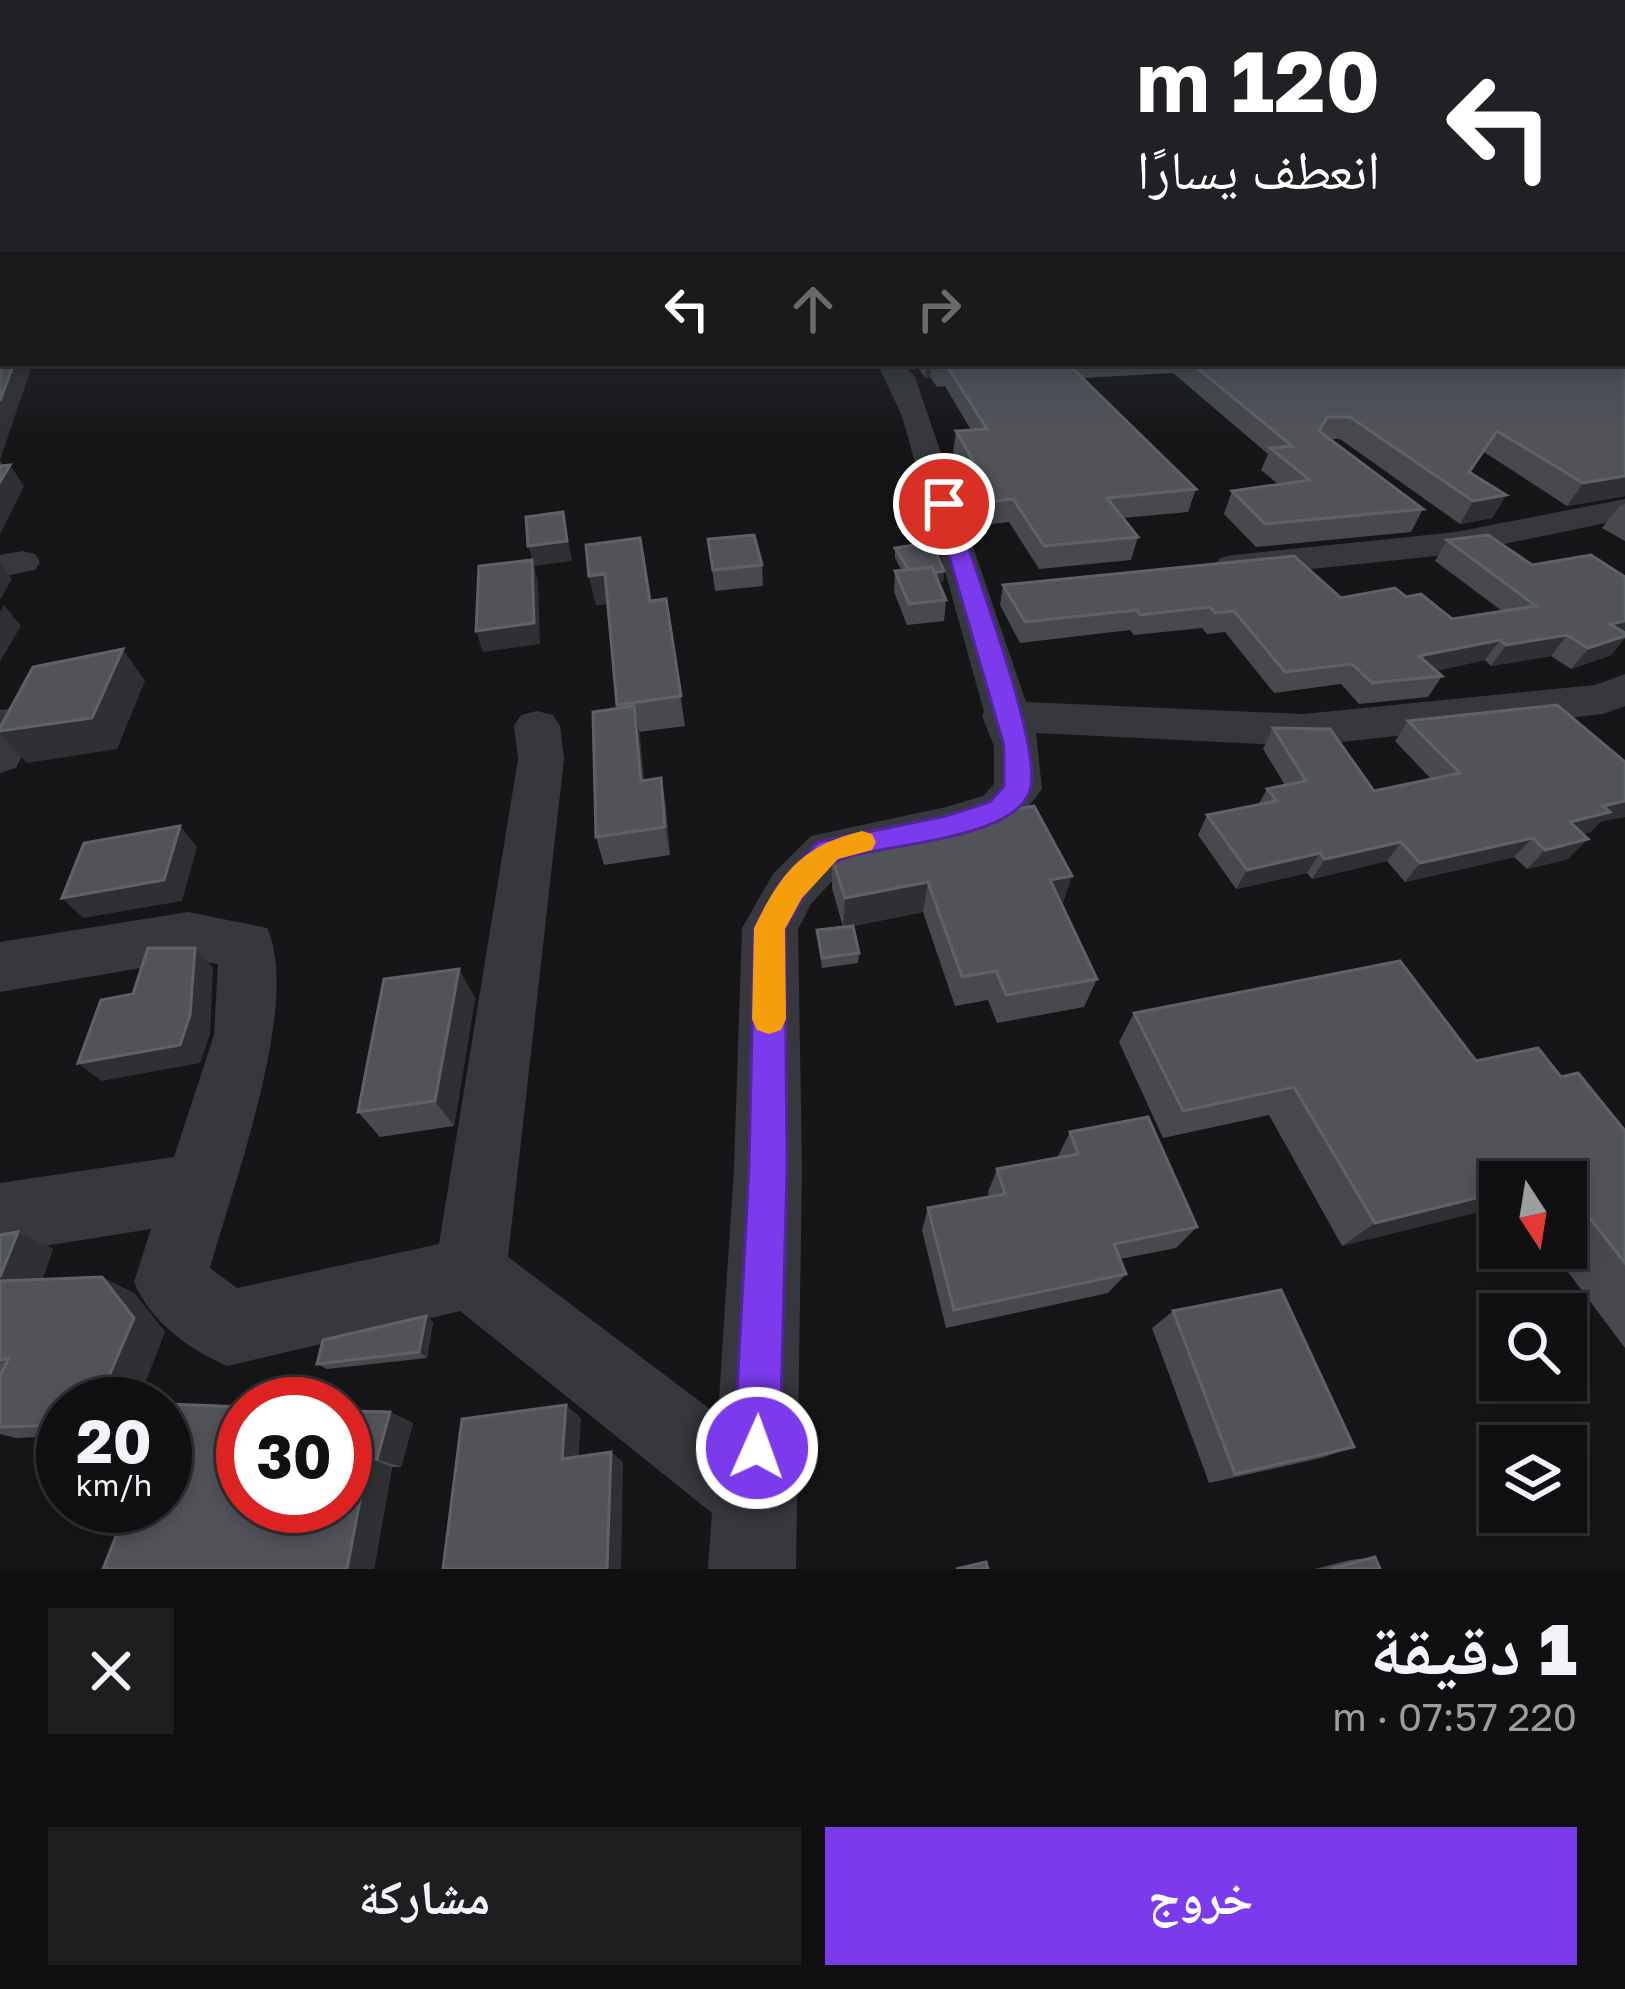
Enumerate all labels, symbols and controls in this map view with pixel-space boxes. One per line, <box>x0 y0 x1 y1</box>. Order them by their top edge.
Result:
text: 120 m <box>1136 30 1380 130</box>
icon: left <box>1422 48 1578 204</box>
text: انعطف يسارًا <box>1137 136 1380 201</box>
icon: left <box>654 276 720 342</box>
icon: ahead <box>780 276 846 342</box>
icon: right <box>906 276 972 342</box>
pin <box>893 453 995 555</box>
icon: arrive <box>911 471 977 537</box>
north arrow <box>1479 1161 1587 1269</box>
map controls <box>1479 1161 1587 1533</box>
button: search <box>1479 1293 1587 1401</box>
speed limit sign: 30 <box>216 1377 372 1533</box>
position arrow <box>694 1385 820 1511</box>
text: 20 <box>76 1404 152 1476</box>
button: layers <box>1479 1425 1587 1533</box>
text: km/h <box>76 1467 152 1503</box>
text: 1 دقيقة <box>1370 1604 1577 1691</box>
button: close <box>48 1608 174 1734</box>
text: 220 m · 07:57 <box>1332 1693 1577 1740</box>
button: مشاركة <box>48 1827 801 1965</box>
button: خروج <box>825 1827 1577 1965</box>

